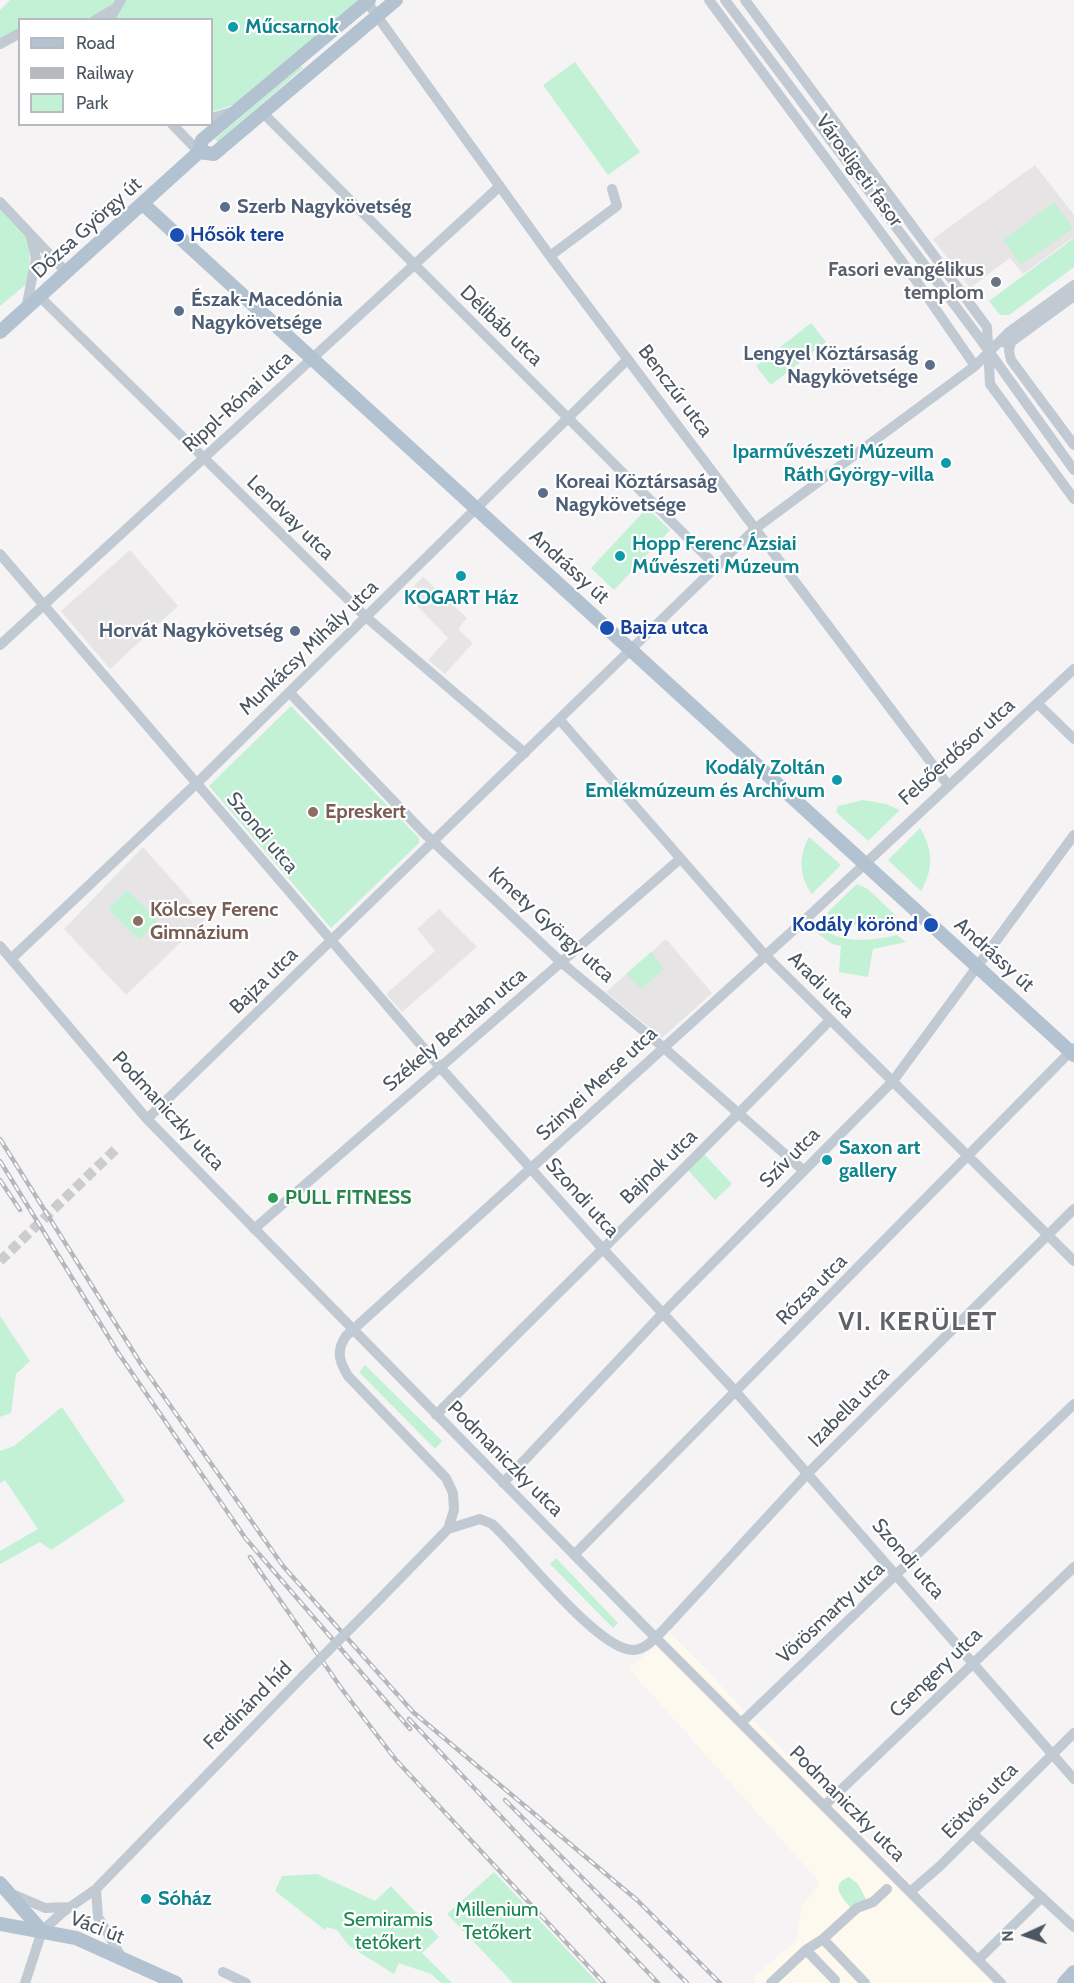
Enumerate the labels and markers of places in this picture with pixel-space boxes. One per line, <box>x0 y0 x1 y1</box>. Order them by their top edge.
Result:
place label: Műcsarnok <box>245 15 339 39</box>
marker: Műcsarnok <box>226 20 240 34</box>
place label: Szerb Nagykövetség <box>237 195 411 219</box>
marker: Szerb Nagykövetség <box>218 200 232 214</box>
place label: Hősök tere <box>190 223 284 247</box>
marker: Hősök tere <box>168 226 186 244</box>
place label: Fasori evangélikus templom <box>828 258 984 305</box>
marker: Fasori evangélikus templom <box>989 275 1003 289</box>
place label: Észak-Macedónia Nagykövetsége <box>191 288 342 335</box>
marker: Észak-Macedónia Nagykövetsége <box>172 304 186 318</box>
place label: Lengyel Köztársaság Nagykövetsége <box>743 342 918 389</box>
marker: Lengyel Köztársaság Nagykövetsége <box>923 358 937 372</box>
place label: Iparművészeti Múzeum Ráth György-villa <box>732 440 934 487</box>
marker: Iparművészeti Múzeum Ráth György-villa <box>939 456 953 470</box>
place label: Koreai Köztársaság Nagykövetsége <box>555 470 717 517</box>
marker: Koreai Köztársaság Nagykövetsége <box>536 486 550 500</box>
place label: Hopp Ferenc Ázsiai Művészeti Múzeum <box>632 532 799 579</box>
marker: Hopp Ferenc Ázsiai Művészeti Múzeum <box>613 549 627 563</box>
marker: KOGART Ház <box>454 569 468 583</box>
place label: KOGART Ház <box>404 586 518 610</box>
place label: Bajza utca <box>620 616 708 640</box>
place label: Horvát Nagykövetség <box>99 619 283 643</box>
marker: Bajza utca <box>598 619 616 637</box>
marker: Horvát Nagykövetség <box>288 624 302 638</box>
place label: Kodály Zoltán Emlékmúzeum és Archívum <box>585 756 825 803</box>
marker: Kodály Zoltán Emlékmúzeum és Archívum <box>830 773 844 787</box>
place label: Epreskert <box>325 800 406 824</box>
marker: Epreskert <box>306 805 320 819</box>
place label: Kölcsey Ferenc Gimnázium <box>150 898 278 945</box>
place label: Kodály körönd <box>792 913 918 937</box>
marker: Kölcsey Ferenc Gimnázium <box>131 914 145 928</box>
marker: Kodály körönd <box>922 916 940 934</box>
place label: Saxon art gallery <box>839 1136 920 1183</box>
marker: Saxon art gallery <box>820 1153 834 1167</box>
place label: PULL FITNESS <box>285 1186 412 1210</box>
marker: PULL FITNESS <box>266 1191 280 1205</box>
place label: Sóház <box>158 1887 211 1911</box>
marker: Sóház <box>139 1892 153 1906</box>

